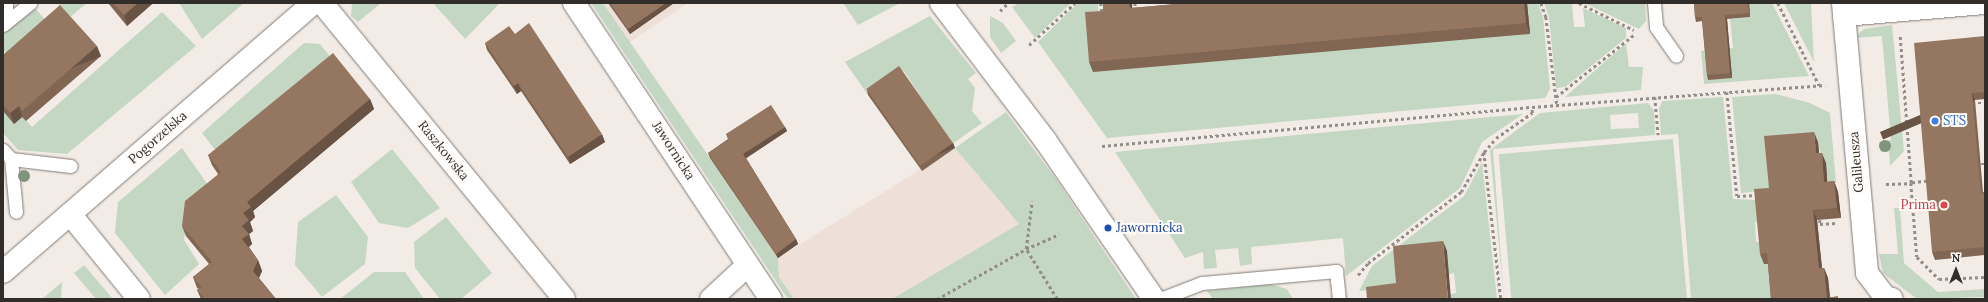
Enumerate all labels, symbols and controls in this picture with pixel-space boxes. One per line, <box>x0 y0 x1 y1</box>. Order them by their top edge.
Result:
street label: Pogorzelska <box>126 108 190 168</box>
place label: STS <box>1943 113 1966 129</box>
marker: STS <box>1930 116 1940 126</box>
street label: Raszkowska <box>414 118 472 184</box>
street label: Jawornicka <box>648 119 698 183</box>
street label: Galileusza <box>1847 131 1867 193</box>
place label: Prima <box>1901 197 1936 213</box>
marker: Prima <box>1939 200 1949 210</box>
place label: Jawornicka <box>1116 220 1183 236</box>
marker: Jawornicka <box>1103 223 1113 233</box>
north arrow <box>1936 250 1976 290</box>
text: N <box>1952 251 1960 265</box>

